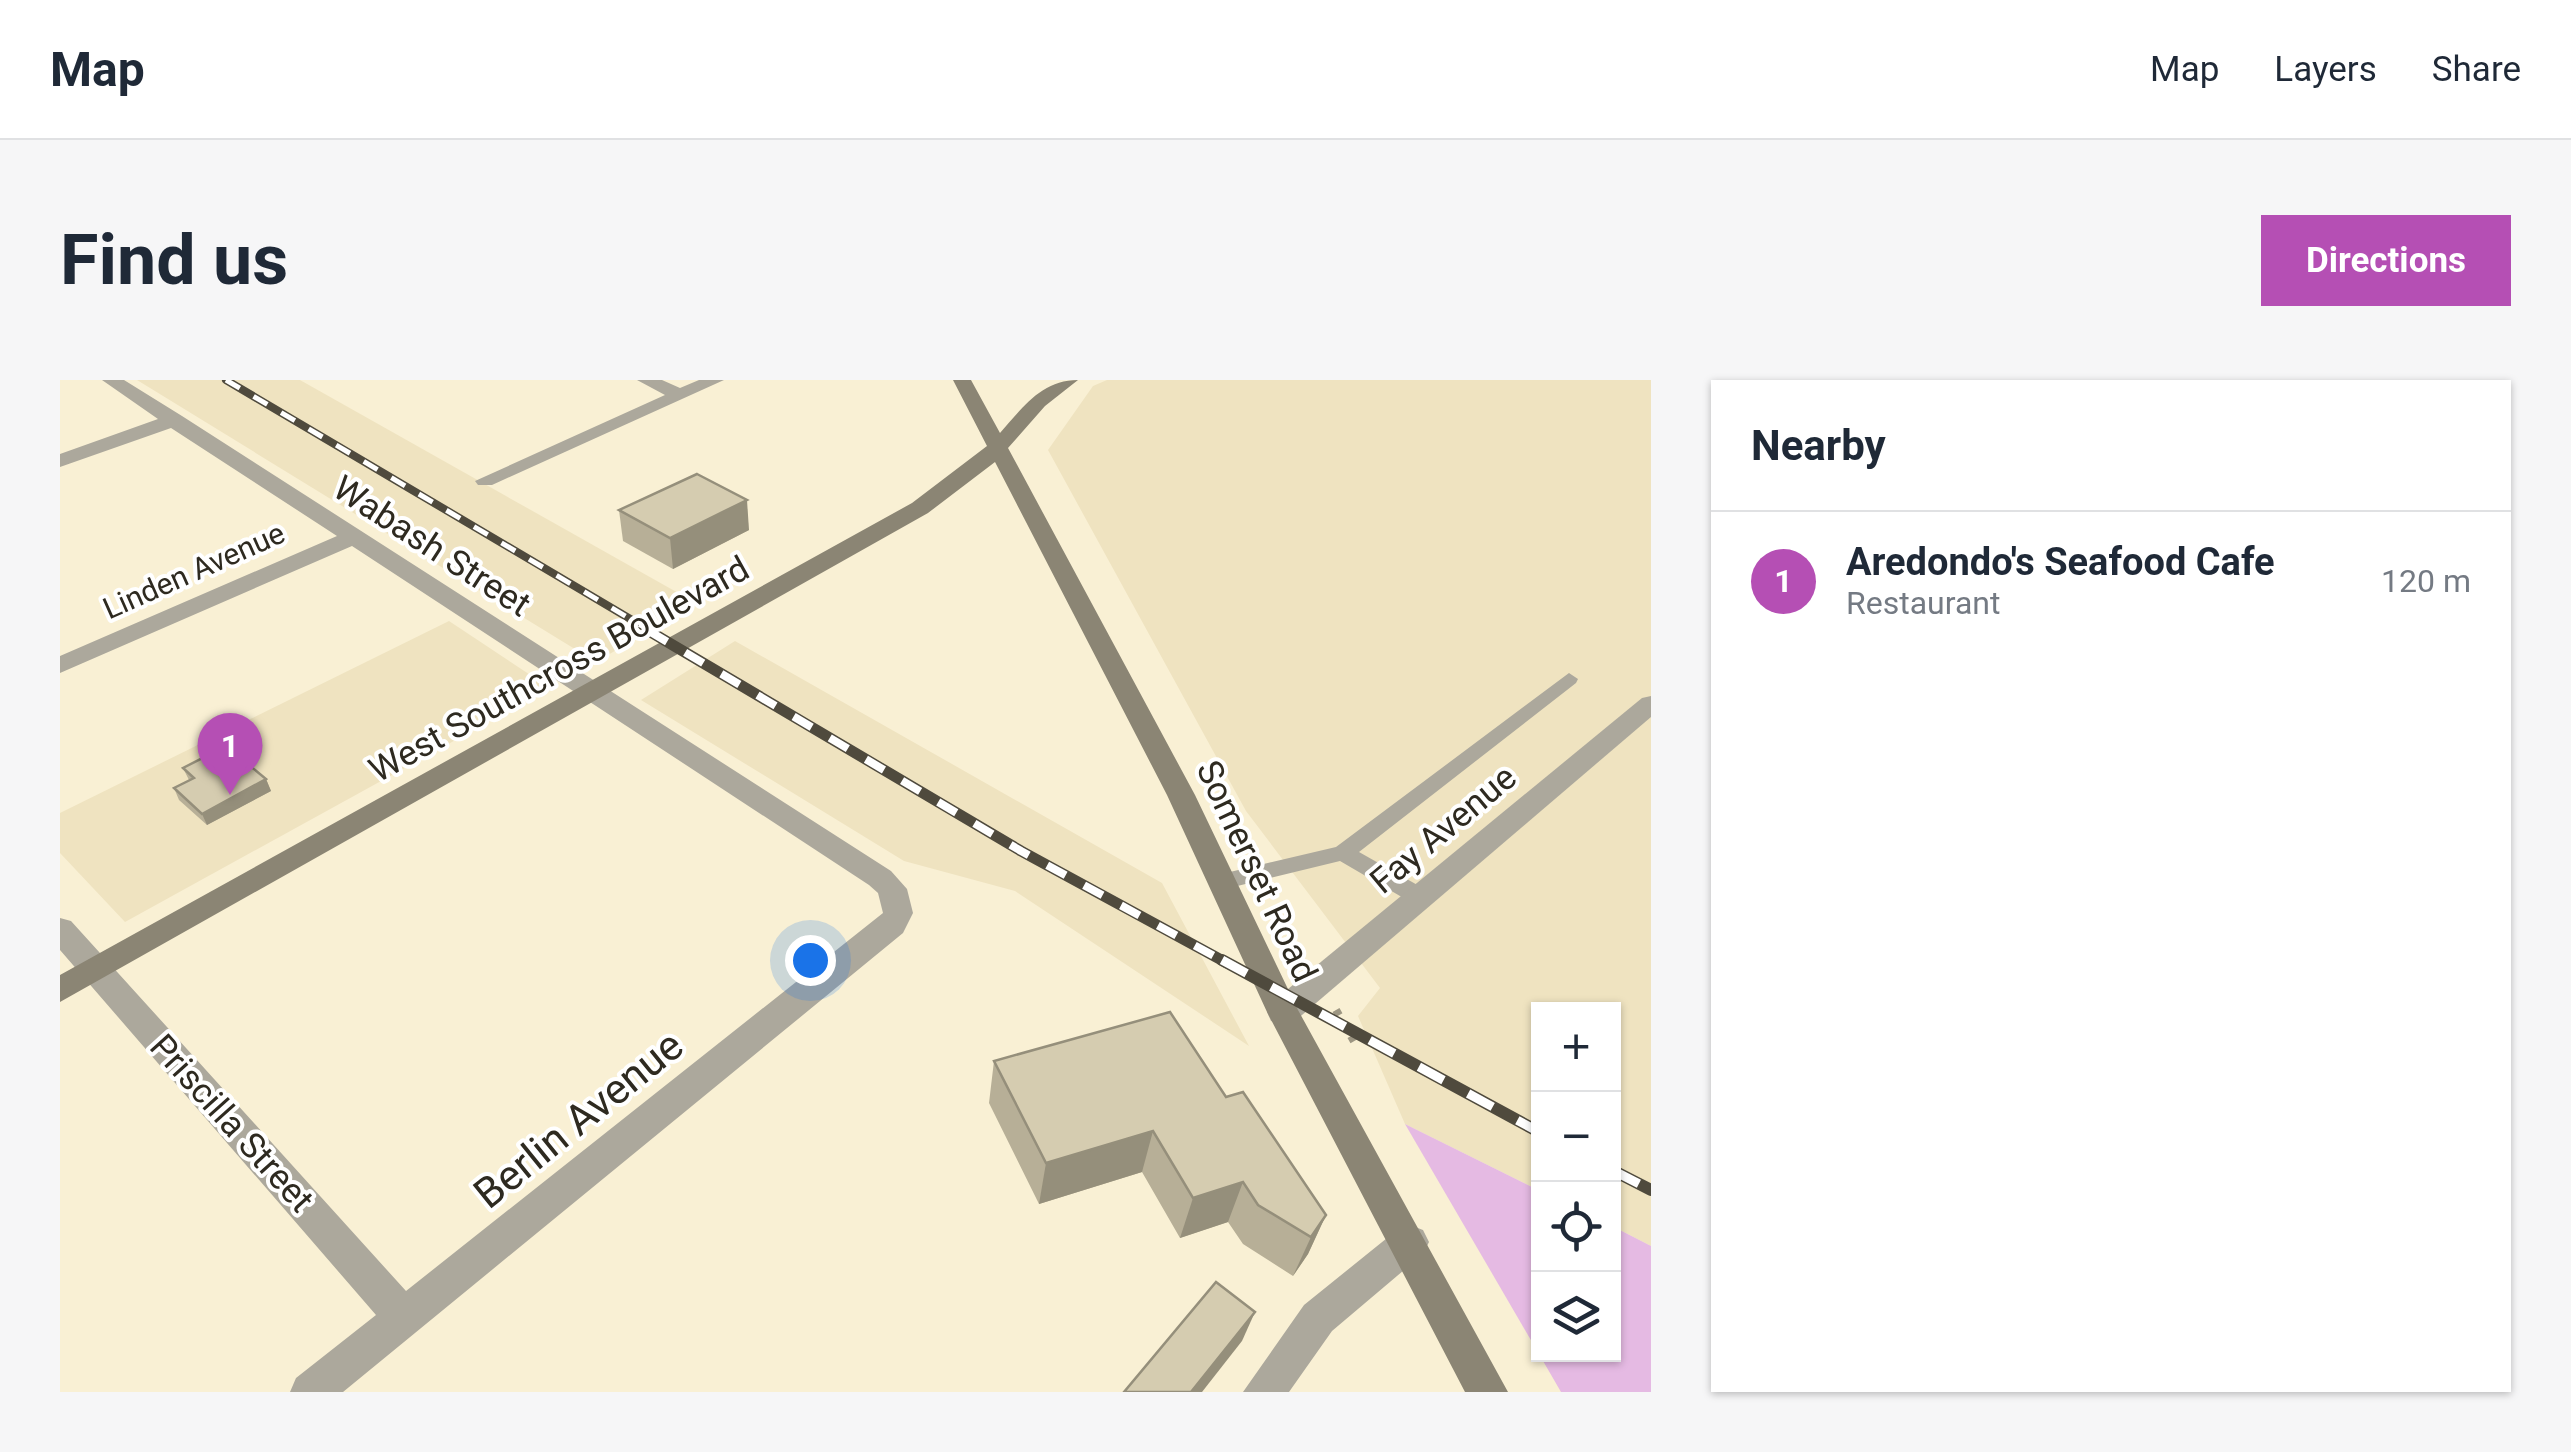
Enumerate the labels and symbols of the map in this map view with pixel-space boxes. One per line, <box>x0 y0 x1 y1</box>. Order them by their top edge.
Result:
street label: Wabash Street <box>326 468 538 625</box>
street label: Linden Avenue <box>98 515 290 626</box>
street label: West Southcross Boulevard <box>362 548 756 791</box>
pin: 1 <box>198 712 262 795</box>
street label: Somerset Road <box>1187 754 1326 988</box>
street label: Fay Avenue <box>1362 757 1524 902</box>
your location <box>785 935 836 986</box>
street label: Berlin Avenue <box>464 1020 692 1218</box>
street label: Priscilla Street <box>141 1026 322 1220</box>

